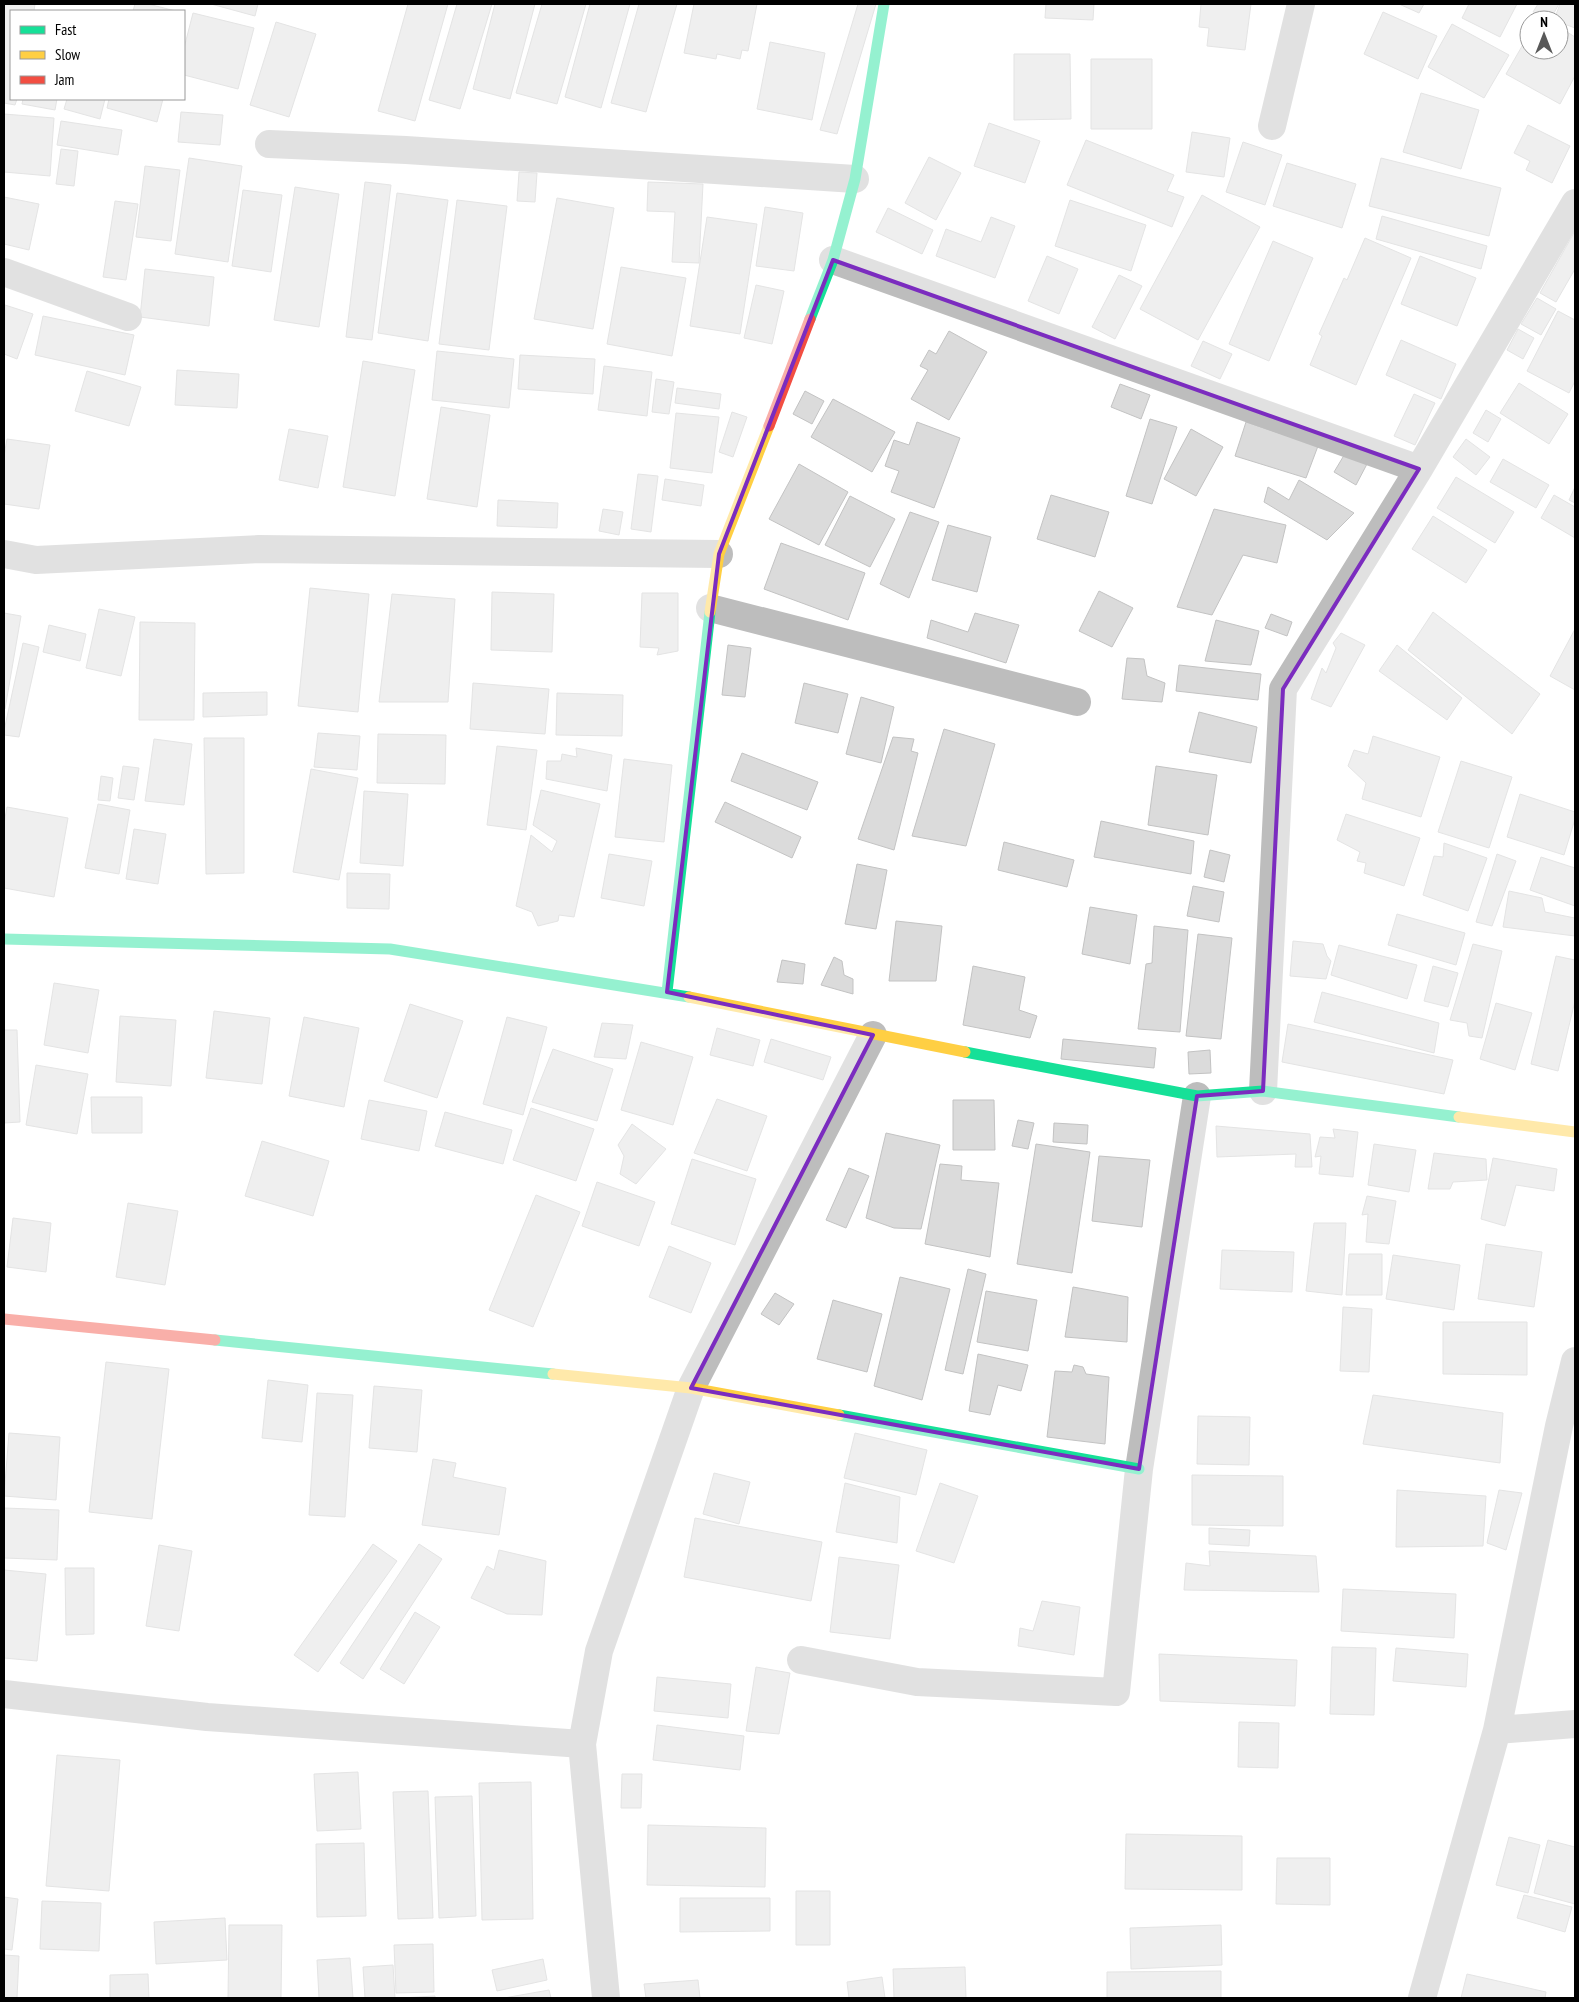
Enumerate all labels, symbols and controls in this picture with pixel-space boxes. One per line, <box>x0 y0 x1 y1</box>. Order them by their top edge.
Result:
legend <box>10 10 185 100</box>
north arrow <box>1519 10 1569 60</box>
text: N <box>1540 13 1548 31</box>
text: Fast <box>55 20 76 39</box>
text: Slow <box>55 45 80 64</box>
text: Jam <box>54 70 74 89</box>

